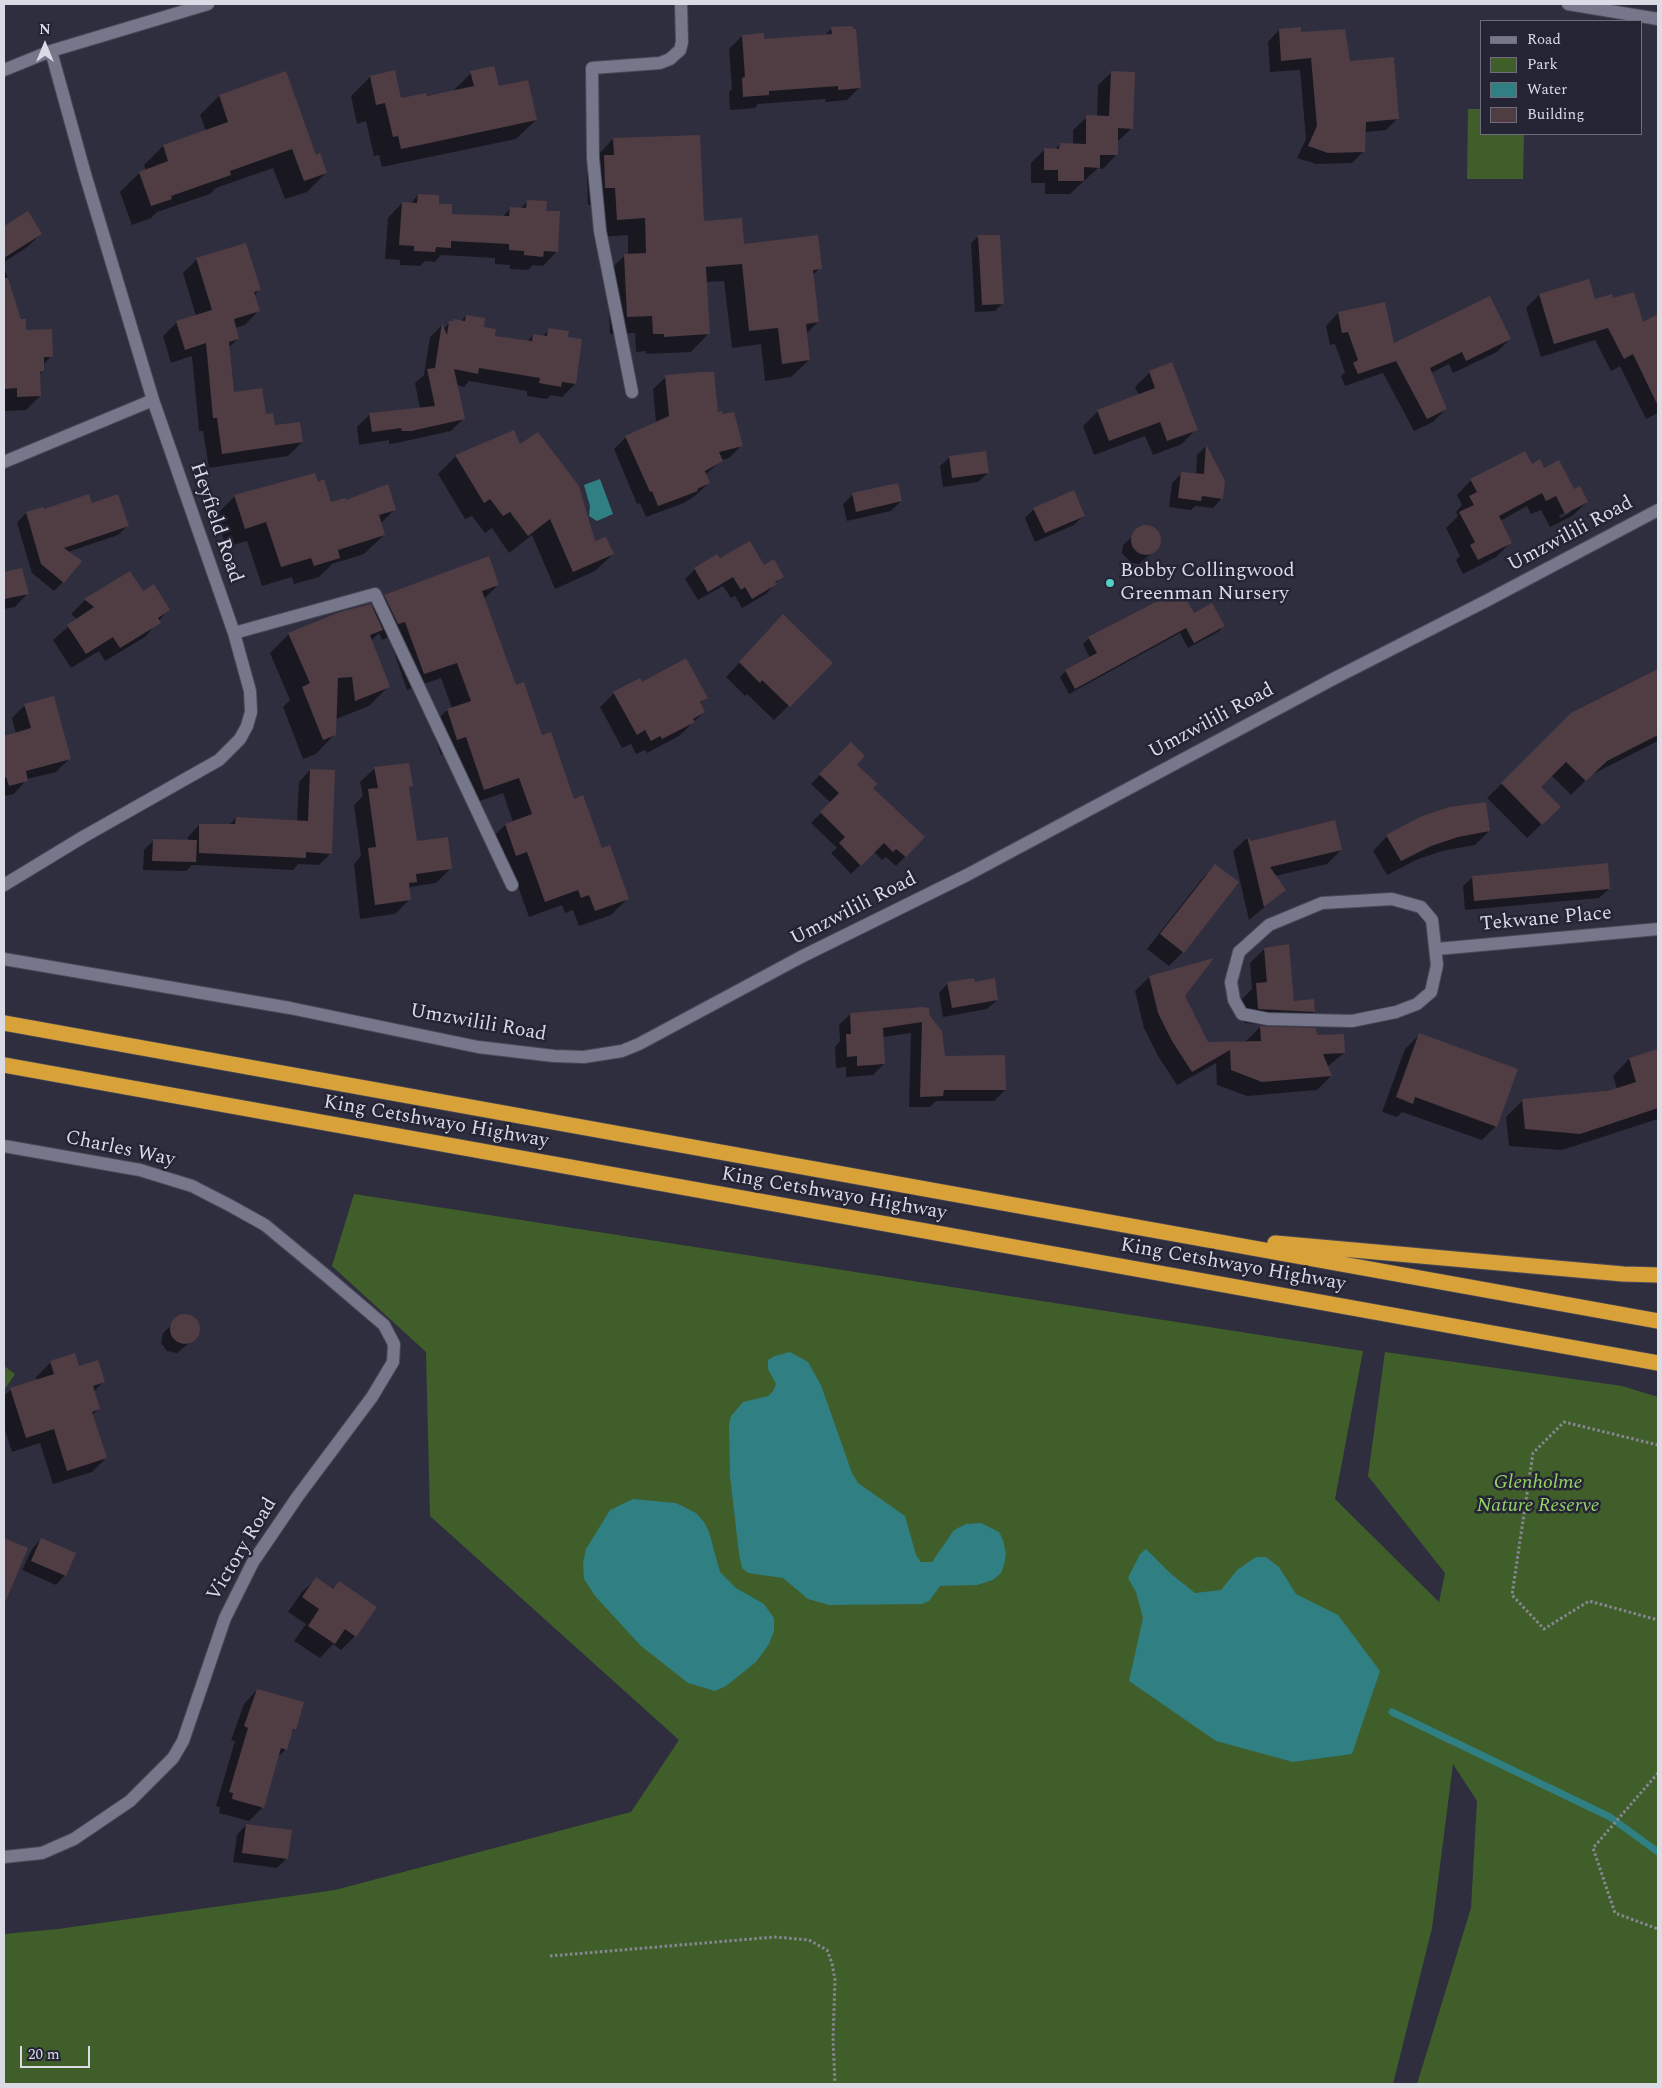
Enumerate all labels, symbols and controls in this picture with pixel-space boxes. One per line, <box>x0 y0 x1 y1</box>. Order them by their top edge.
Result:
text: N <box>39 19 51 40</box>
north arrow <box>20 20 70 70</box>
legend <box>1480 20 1642 135</box>
text: Road <box>1527 28 1561 51</box>
text: Park <box>1527 53 1558 76</box>
text: Water <box>1527 78 1567 101</box>
text: Building <box>1527 103 1584 126</box>
street label: Heyfield Road <box>183 460 247 586</box>
street label: Umzwilili Road <box>1504 492 1638 578</box>
place label: Bobby Collingwood Greenman Nursery <box>1120 560 1295 607</box>
marker: Bobby Collingwood Greenman Nursery <box>1104 577 1116 589</box>
street label: Umzwilili Road <box>1145 679 1279 765</box>
street label: Umzwilili Road <box>787 868 921 952</box>
street label: Tekwane Place <box>1479 902 1613 938</box>
street label: Umzwilili Road <box>408 1000 548 1048</box>
street label: King Cetshwayo Highway <box>321 1091 551 1155</box>
street label: Charles Way <box>63 1127 177 1173</box>
street label: King Cetshwayo Highway <box>719 1163 949 1227</box>
street label: King Cetshwayo Highway <box>1118 1234 1348 1298</box>
park label: Glenholme Nature Reserve <box>1477 1472 1599 1519</box>
street label: Victory Road <box>203 1494 283 1606</box>
scale bar <box>22 2036 92 2068</box>
text: 20 m <box>28 2043 60 2066</box>

